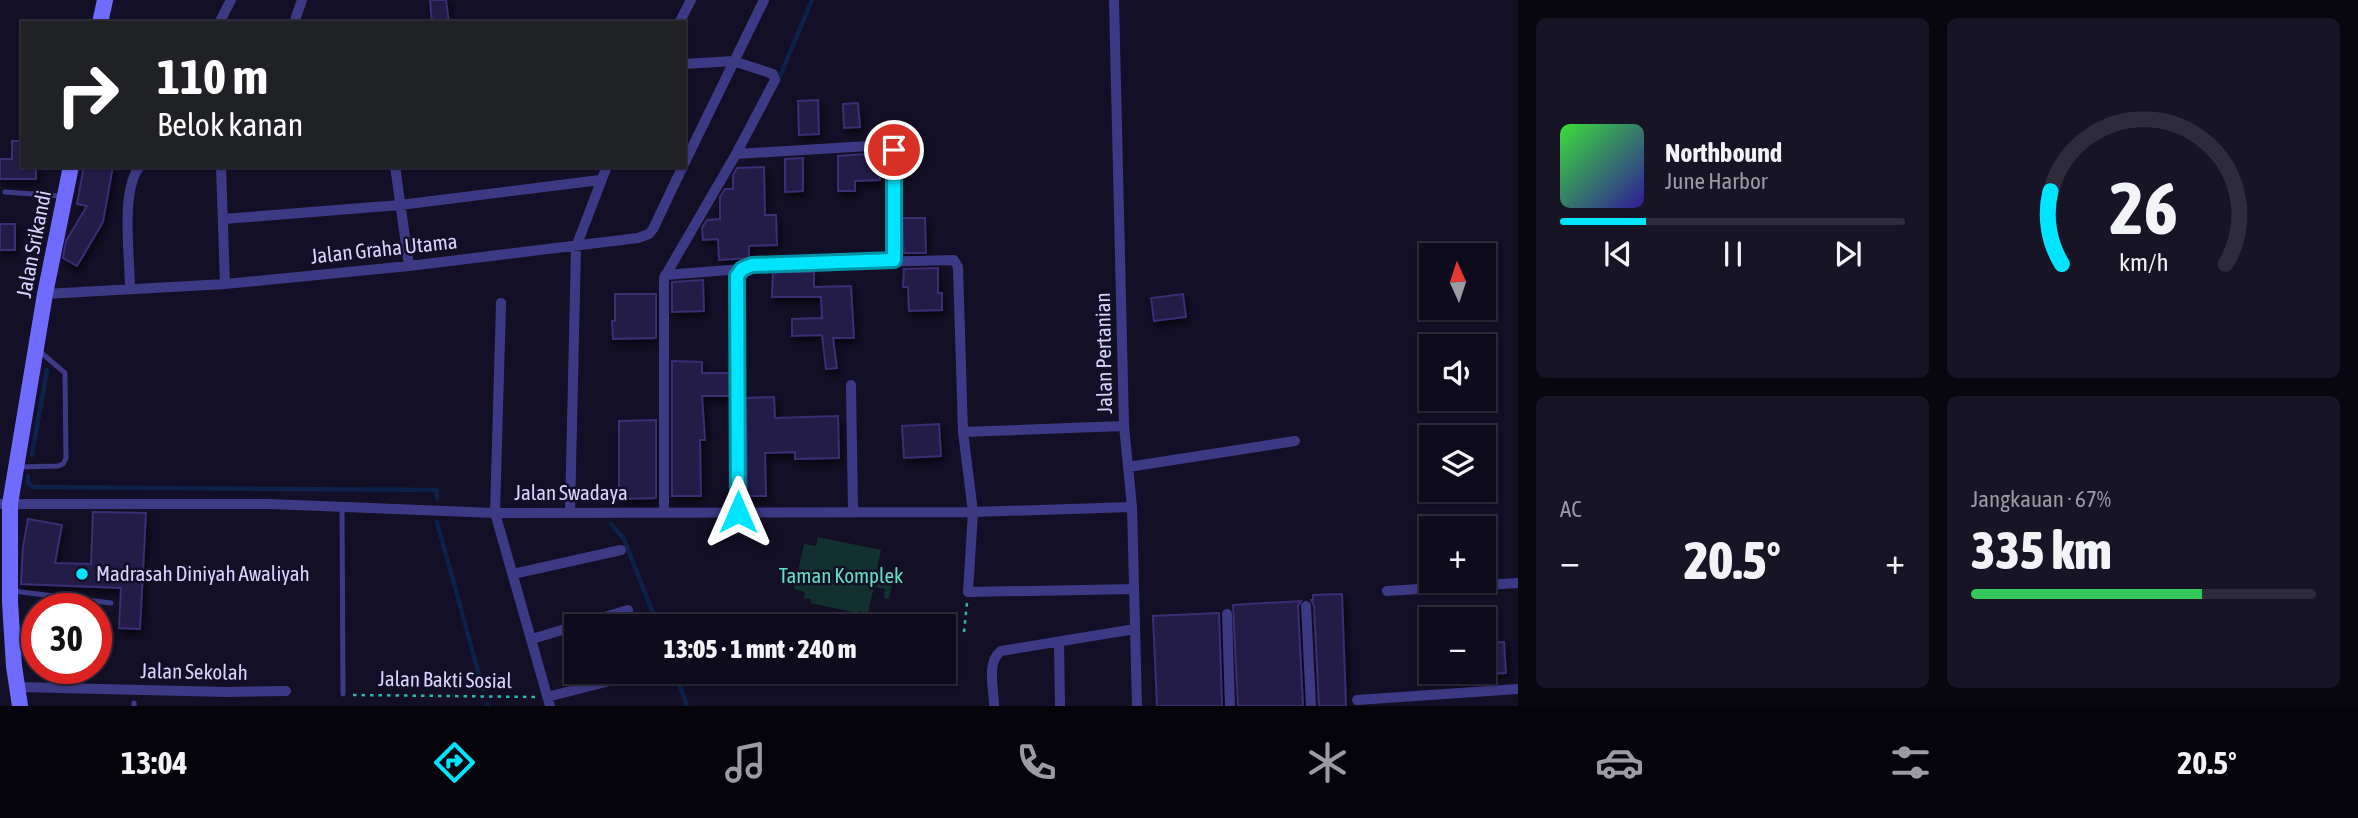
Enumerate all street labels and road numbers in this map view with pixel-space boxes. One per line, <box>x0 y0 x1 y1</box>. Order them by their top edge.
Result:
street label: Jalan Srikandi <box>11 188 55 299</box>
street label: Jalan Graha Utama <box>309 228 458 268</box>
street label: Jalan Pertanian <box>1090 292 1116 414</box>
street label: Jalan Swadaya <box>514 480 628 504</box>
street label: Jalan Sekolah <box>140 658 248 684</box>
street label: Jalan Bakti Sosial <box>378 666 513 692</box>

